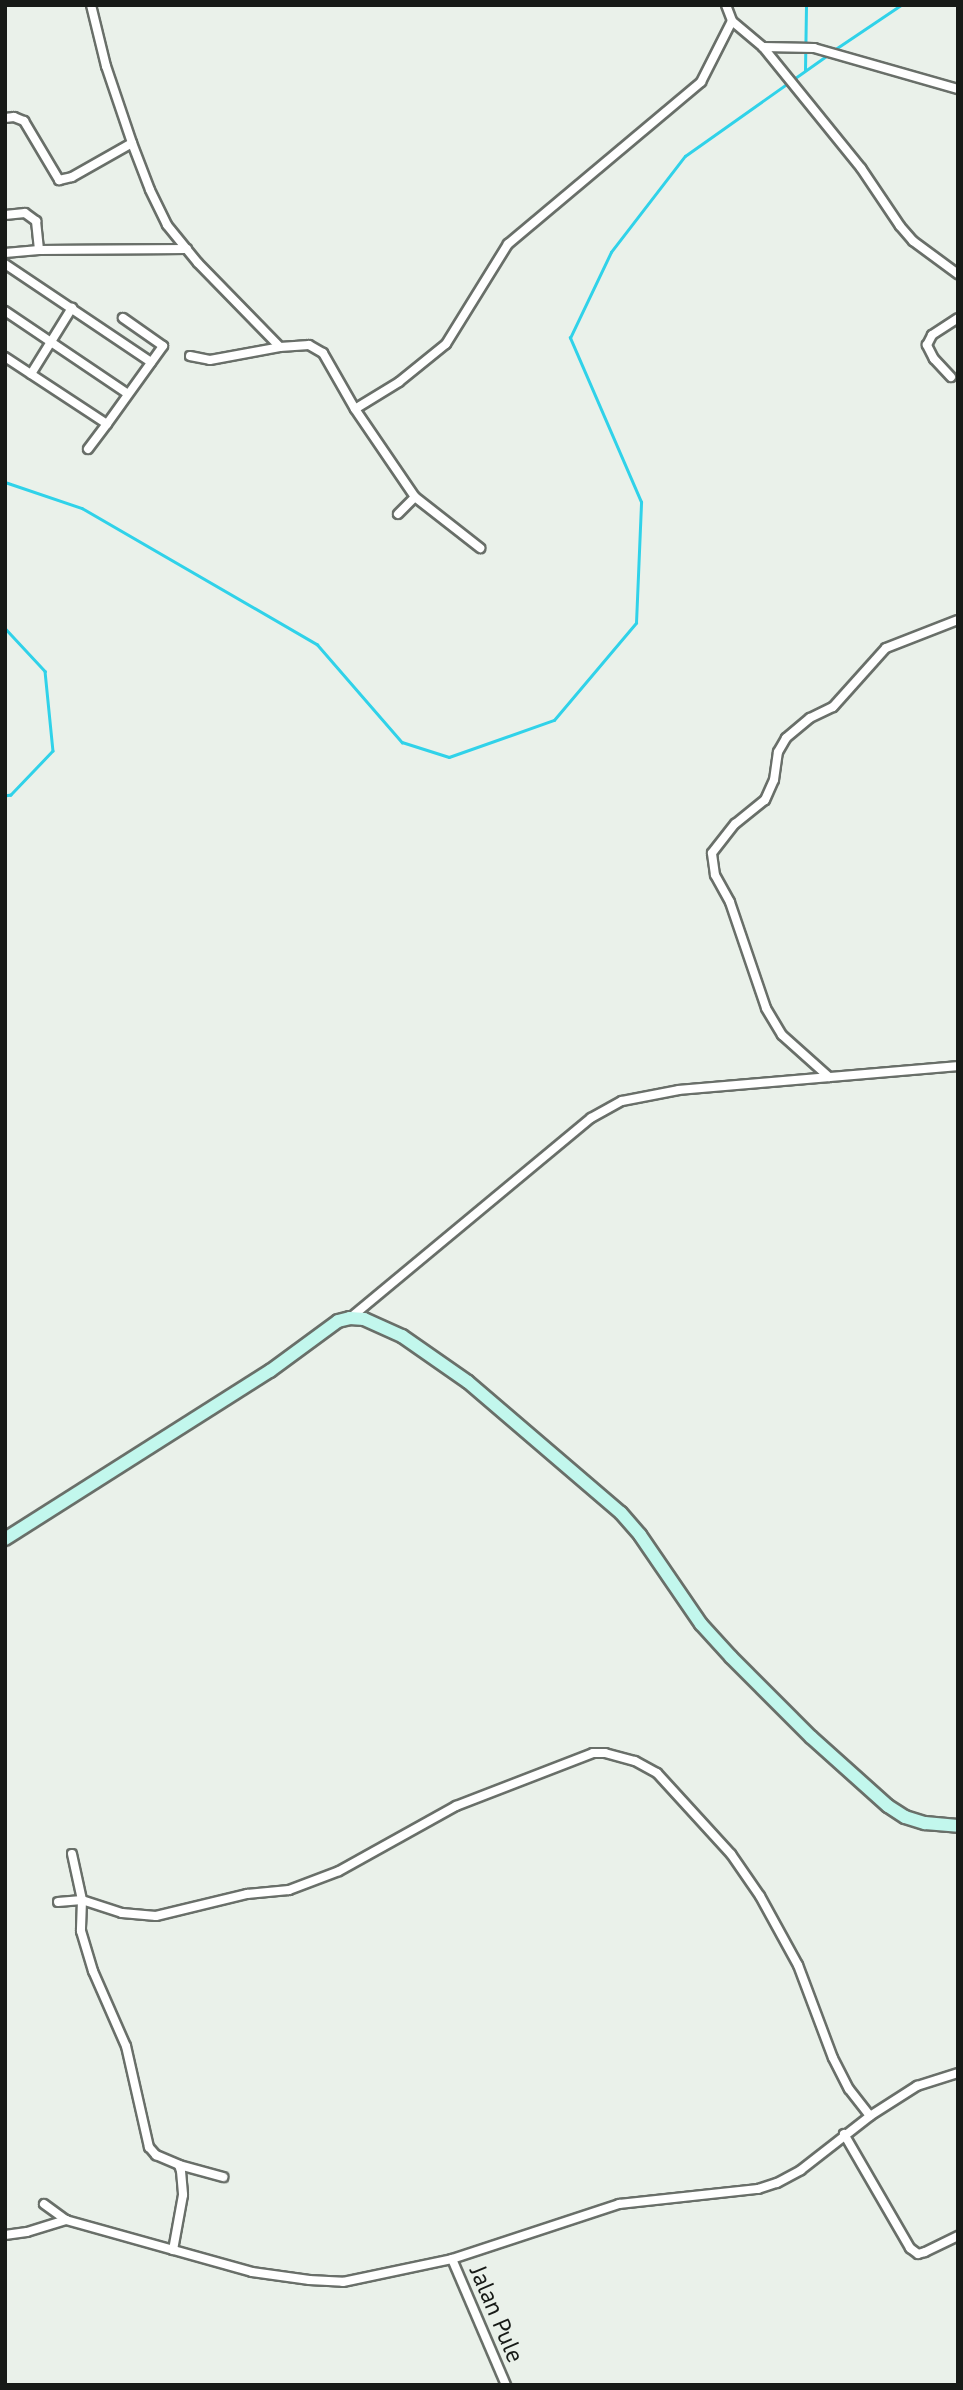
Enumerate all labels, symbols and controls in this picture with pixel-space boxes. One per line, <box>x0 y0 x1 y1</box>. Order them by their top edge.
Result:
street label: Jalan Pule <box>464 2261 530 2367</box>

